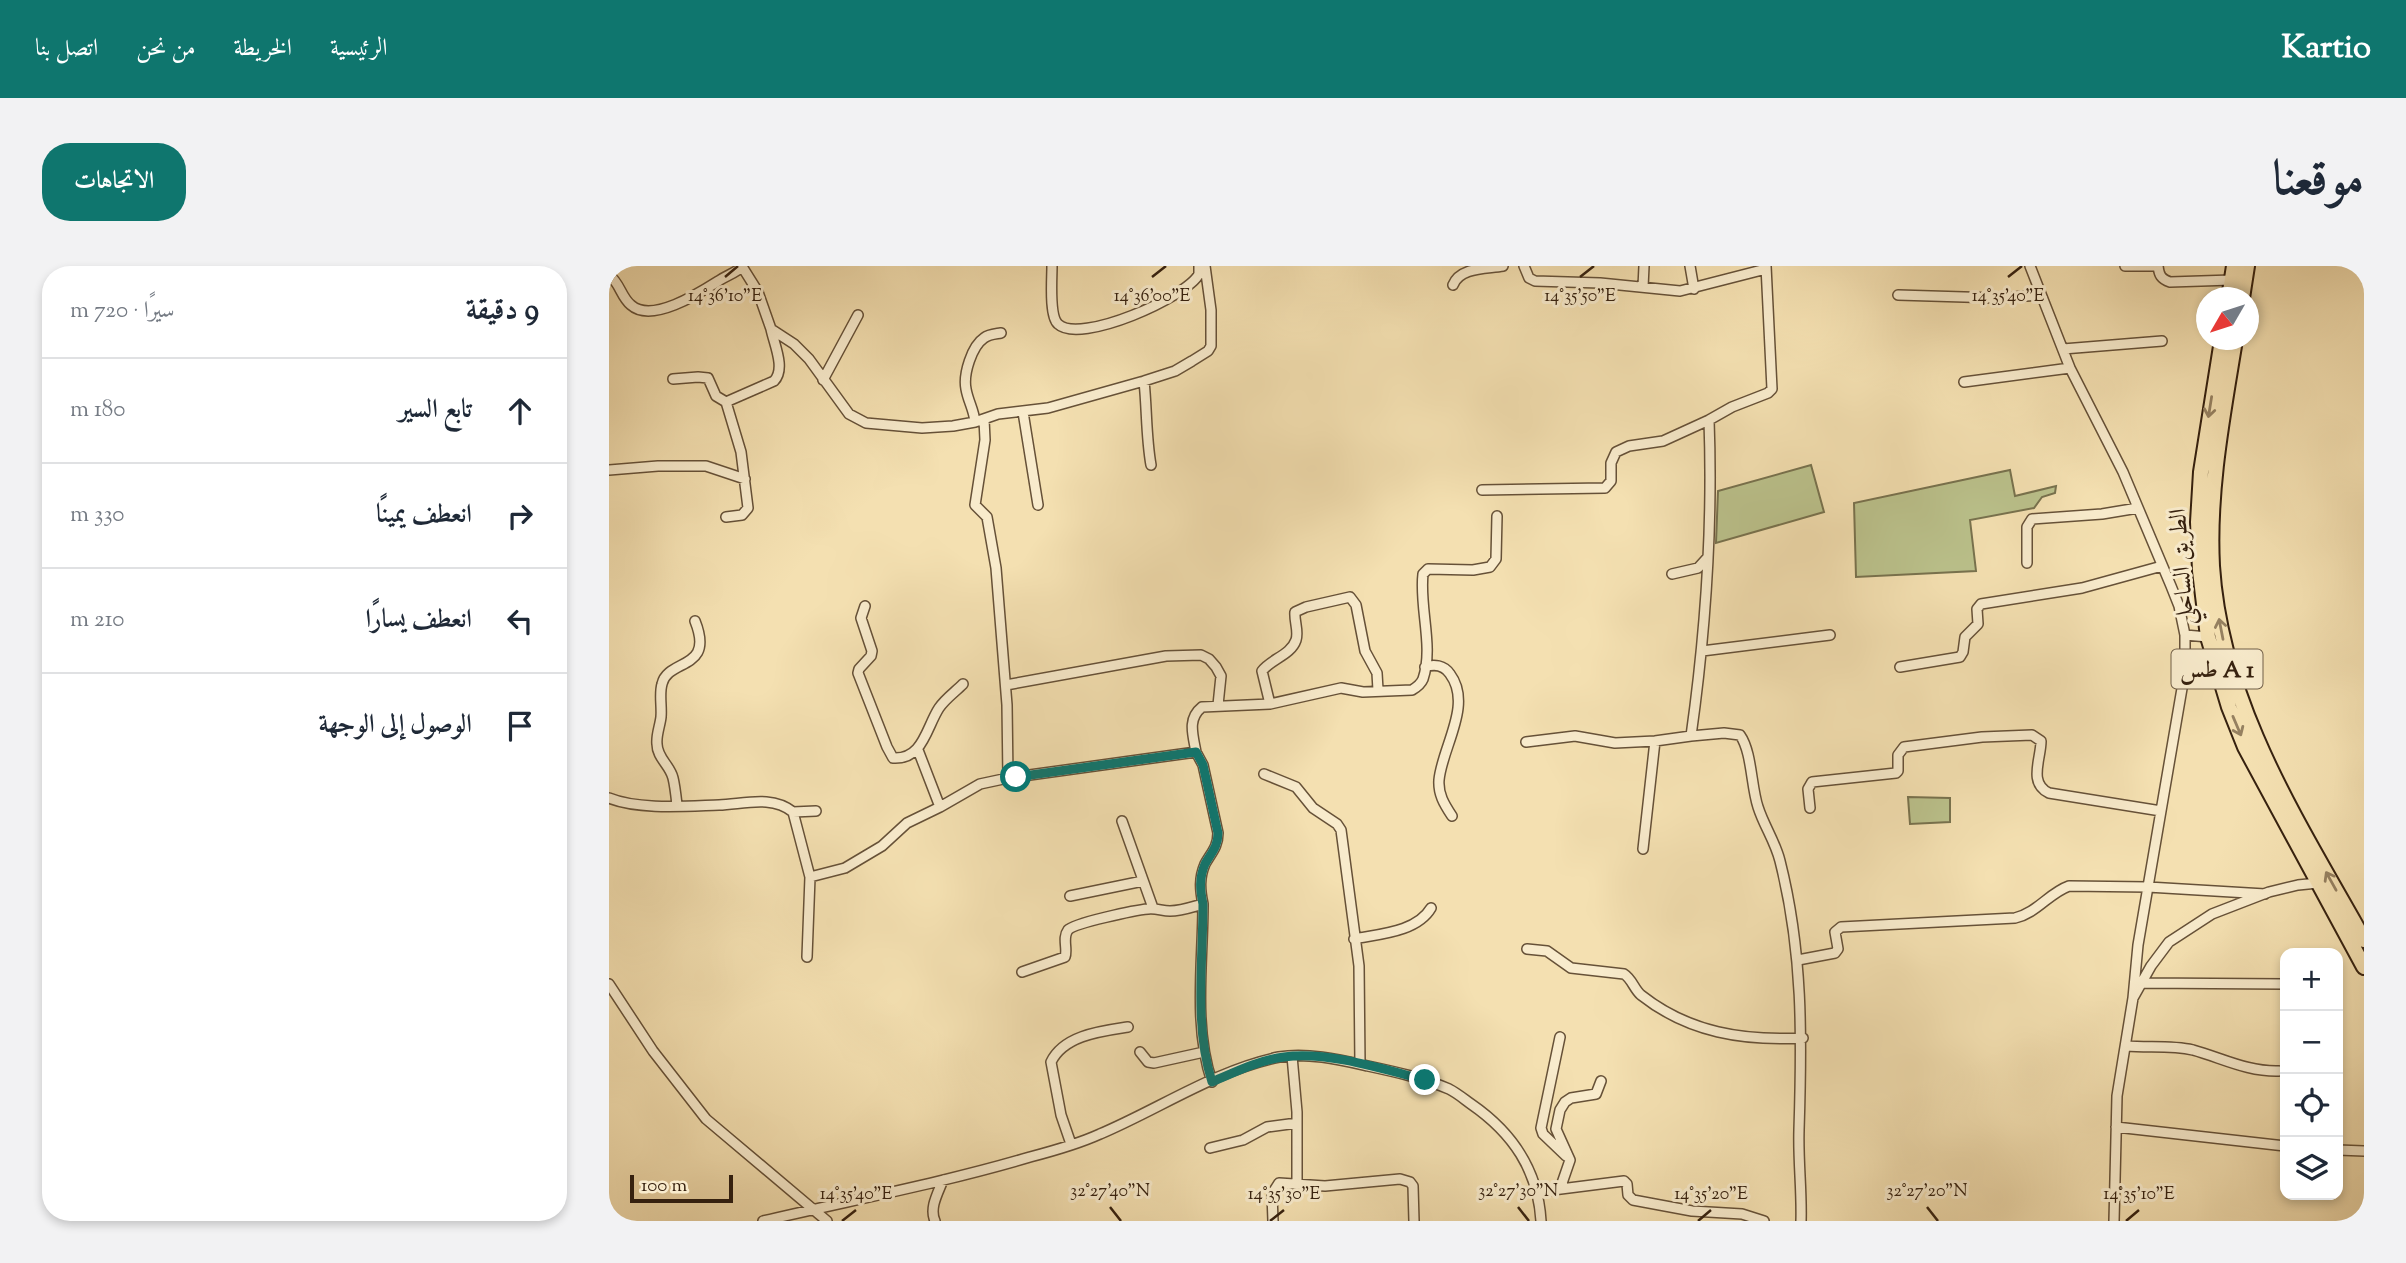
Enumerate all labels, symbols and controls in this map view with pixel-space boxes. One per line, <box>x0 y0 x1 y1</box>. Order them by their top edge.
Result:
text: Kartio <box>2281 25 2371 73</box>
text: اتصل بنا <box>35 32 98 66</box>
text: من نحن <box>136 32 196 66</box>
text: الخريطة <box>234 32 292 66</box>
text: الرئيسية <box>330 32 388 66</box>
button: الاتجاهات <box>42 143 186 221</box>
text: موقعنا <box>2272 147 2364 217</box>
text: 14°36'10"E <box>688 284 762 310</box>
text: 14°36'00"E <box>1114 284 1190 310</box>
text: 14°35'50"E <box>1544 284 1616 310</box>
text: 14°35'40"E <box>1972 284 2044 310</box>
north arrow <box>2196 287 2259 350</box>
text: 9 دقيقة <box>466 290 539 333</box>
text: سيرًا · 720 m <box>70 295 174 328</box>
text: تابع السير <box>399 392 472 429</box>
icon: ahead <box>501 392 539 430</box>
text: 180 m <box>70 394 125 427</box>
one-way arrow <box>2204 395 2217 418</box>
text: انعطف يمينًا <box>376 497 472 534</box>
icon: right <box>501 497 539 535</box>
text: 330 m <box>70 499 124 532</box>
street label: الطريق الساحلي <box>2162 507 2208 626</box>
text: انعطف يسارًا <box>365 602 472 639</box>
icon: left <box>501 602 539 640</box>
text: 210 m <box>70 604 124 637</box>
one-way arrow <box>2213 618 2227 640</box>
road number: طس A 1 <box>2171 650 2263 688</box>
text: الوصول إلى الوجهة <box>318 707 472 744</box>
icon: arrive <box>501 707 539 745</box>
one-way arrow <box>2231 715 2244 737</box>
route start <box>1000 761 1031 792</box>
one-way arrow <box>2324 871 2338 891</box>
map controls <box>2280 948 2343 1200</box>
button: + <box>2280 948 2343 1011</box>
button: − <box>2280 1011 2343 1074</box>
route end <box>1409 1064 1440 1095</box>
button: locate <box>2280 1074 2343 1137</box>
button: layers <box>2280 1137 2343 1200</box>
scale bar <box>630 1172 733 1204</box>
text: 100 m <box>641 1173 687 1200</box>
text: 32°27'40"N <box>1070 1179 1150 1205</box>
text: 32°27'30"N <box>1478 1179 1558 1205</box>
text: 32°27'20"N <box>1886 1179 1968 1205</box>
text: 14°35'40"E <box>820 1182 892 1208</box>
text: 14°35'30"E <box>1248 1182 1320 1208</box>
text: 14°35'20"E <box>1674 1182 1748 1208</box>
text: 14°35'10"E <box>2103 1182 2175 1208</box>

